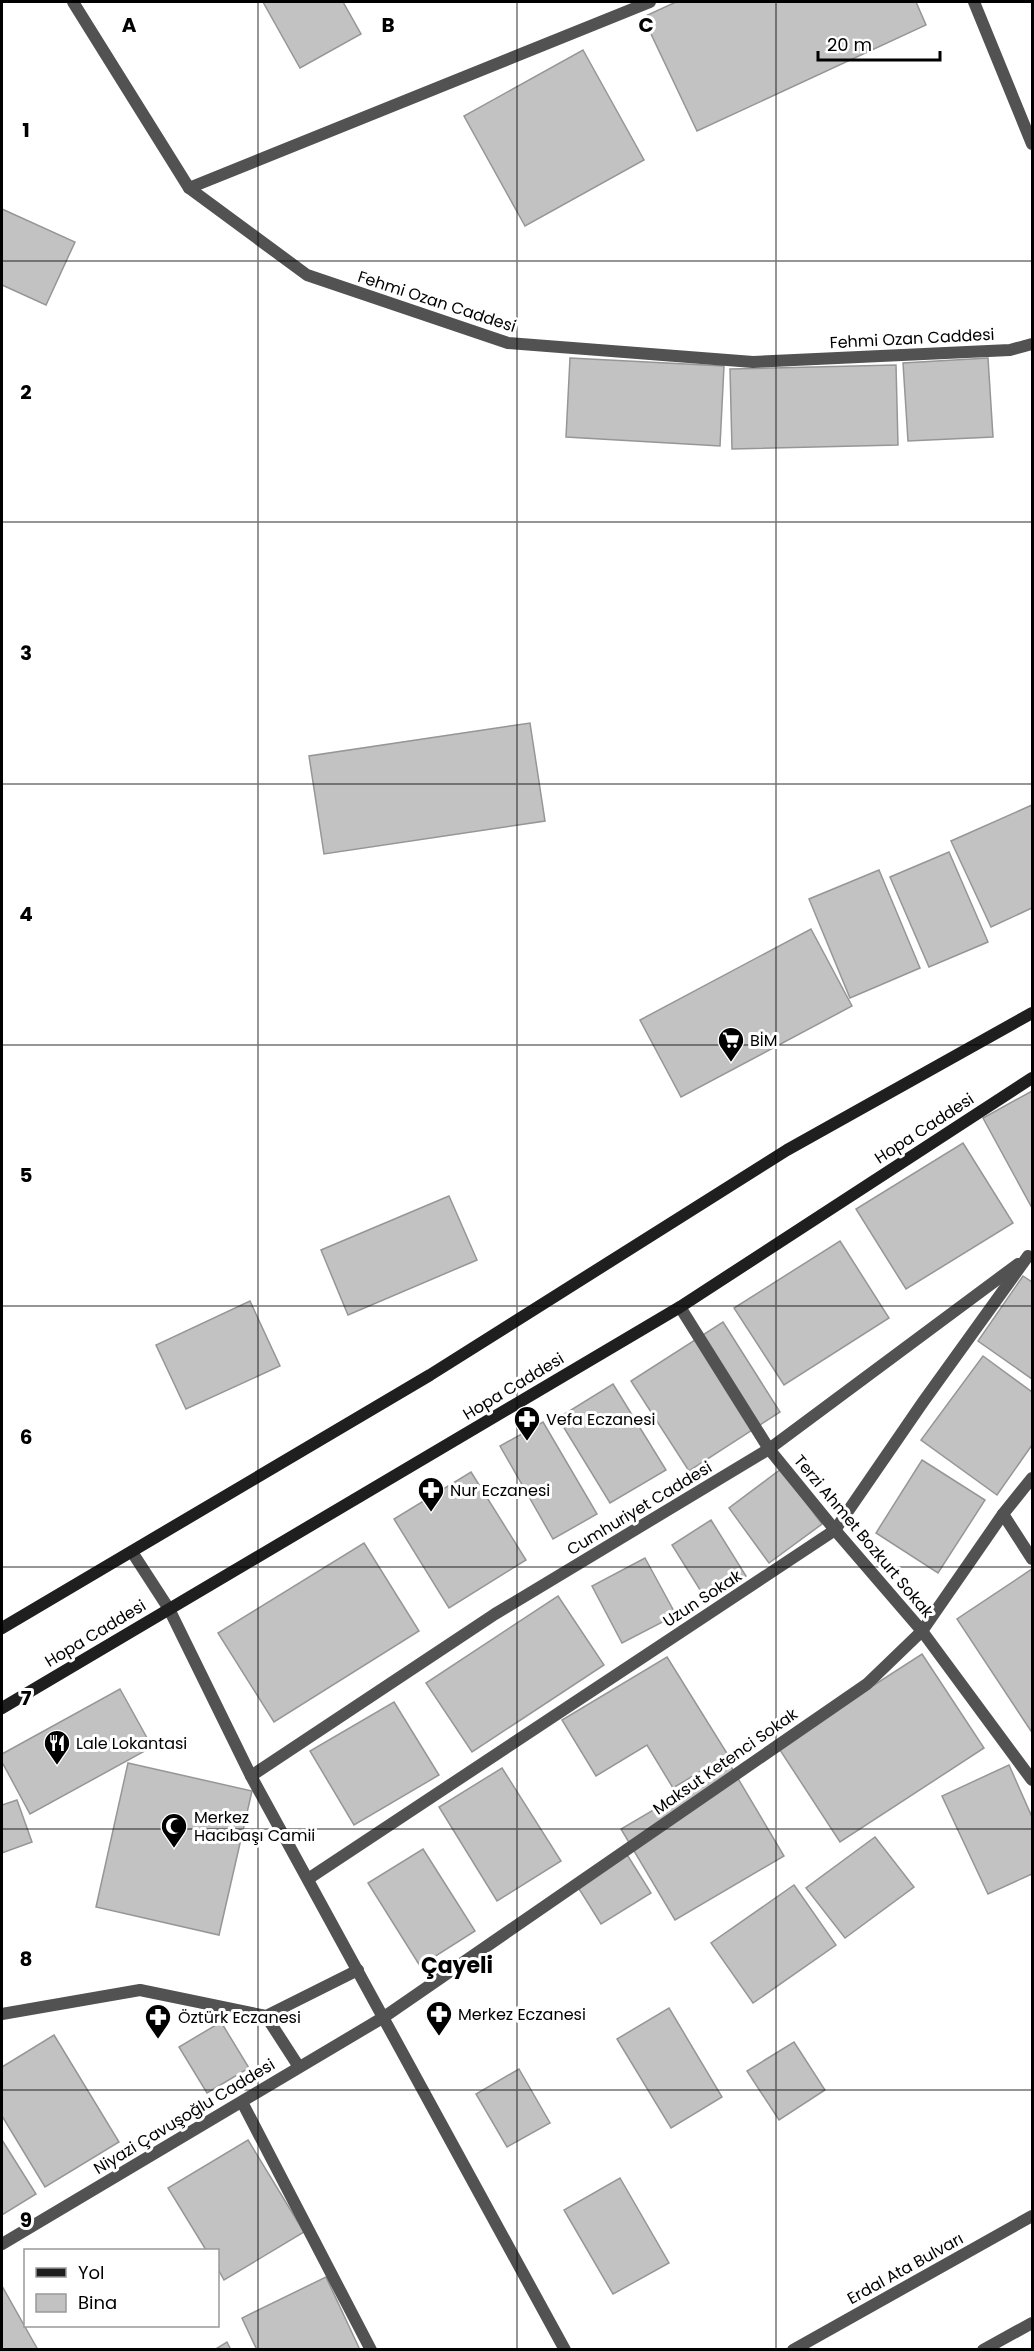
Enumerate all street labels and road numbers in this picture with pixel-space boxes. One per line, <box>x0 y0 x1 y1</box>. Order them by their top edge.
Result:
street label: Fehmi Ozan Caddesi <box>355 265 519 338</box>
street label: Fehmi Ozan Caddesi <box>829 323 995 354</box>
street label: Hopa Caddesi <box>870 1088 978 1169</box>
street label: Hopa Caddesi <box>458 1347 568 1426</box>
street label: Terzi Ahmet Bozkurt Sokak <box>788 1450 939 1623</box>
street label: Cumhuriyet Caddesi <box>562 1456 716 1561</box>
street label: Uzun Sokak <box>658 1564 747 1633</box>
street label: Hopa Caddesi <box>40 1594 150 1673</box>
street label: Maksut Ketenci Sokak <box>648 1702 803 1820</box>
street label: Niyazi Çavuşoğlu Caddesi <box>89 2053 279 2180</box>
street label: Erdal Ata Bulvarı <box>843 2227 967 2310</box>

